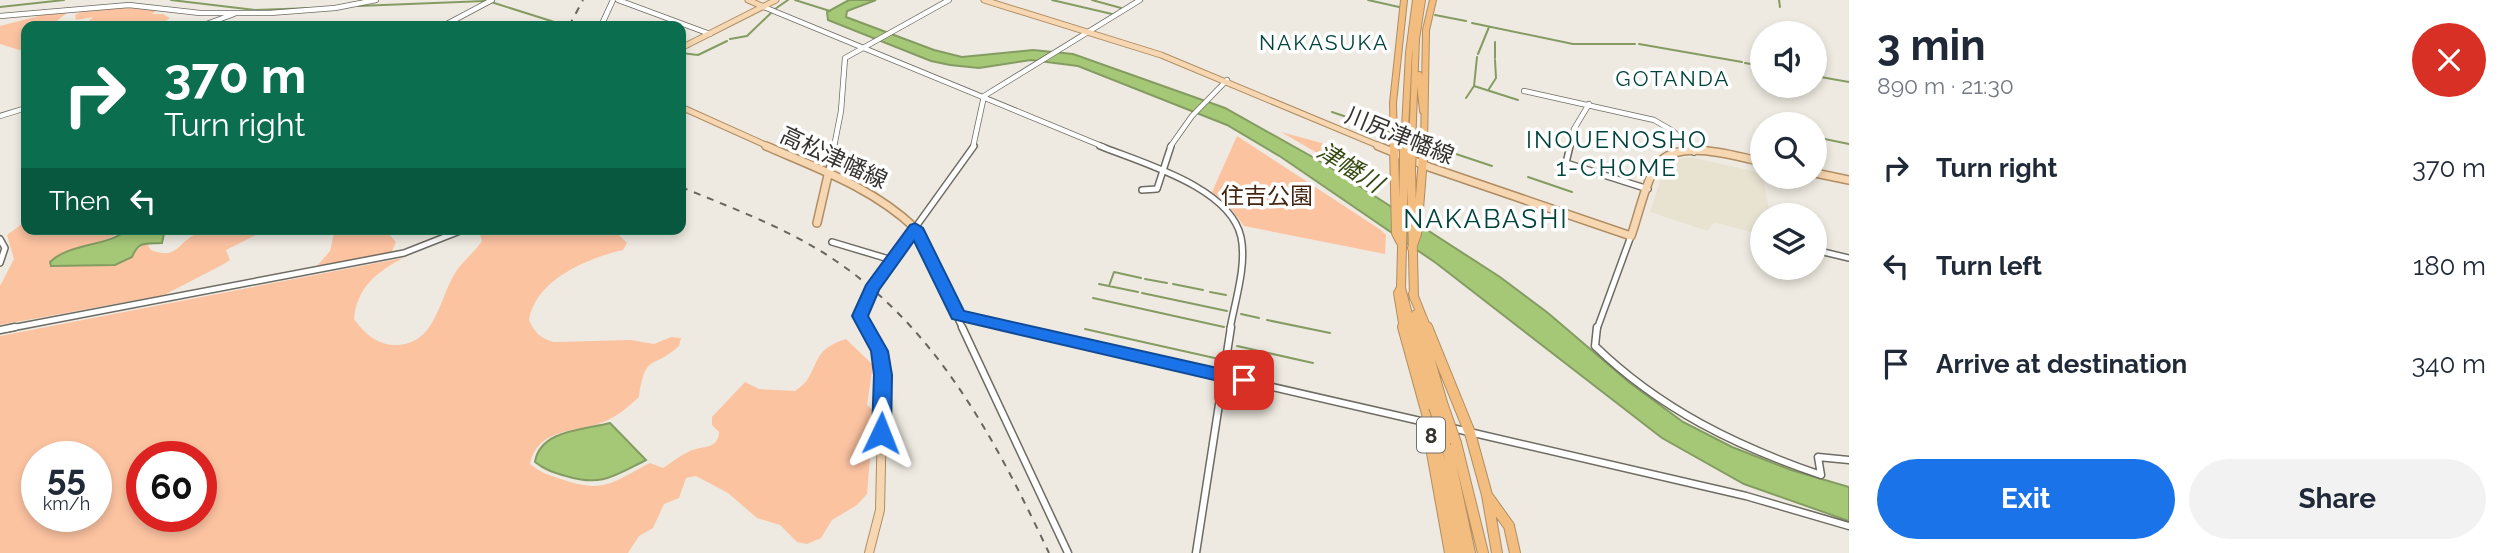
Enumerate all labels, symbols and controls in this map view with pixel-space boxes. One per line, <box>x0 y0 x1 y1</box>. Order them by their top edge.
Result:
map controls <box>1750 21 1827 280</box>
button: sound <box>1750 21 1827 98</box>
text: 3 min <box>1877 21 1986 70</box>
button: close <box>2412 23 2486 97</box>
district label: NAKASUKA <box>1259 30 1389 55</box>
text: 370 m <box>164 47 306 104</box>
icon: right <box>49 49 140 140</box>
district label: GOTANDA <box>1616 66 1730 91</box>
text: 890 m · 21:30 <box>1877 72 2014 99</box>
street label: 川尻津幡線 <box>1342 101 1458 169</box>
text: Turn right <box>164 106 305 143</box>
button: search <box>1750 112 1827 189</box>
street label: 高松津幡線 <box>776 120 892 194</box>
district label: INOUENOSHO 1-CHOME <box>1526 125 1708 182</box>
water label: 津幡川 <box>1312 136 1391 200</box>
icon: right <box>1877 149 1915 187</box>
text: Turn right <box>1936 153 2057 183</box>
text: 370 m <box>2412 153 2486 183</box>
icon: left <box>124 182 162 220</box>
park label: 住吉公園 <box>1221 182 1313 209</box>
text: Then <box>49 186 110 216</box>
button: layers <box>1750 203 1827 280</box>
district label: NAKABASHI <box>1403 204 1569 234</box>
icon: left <box>1877 247 1915 285</box>
text: Turn left <box>1936 251 2042 281</box>
text: 180 m <box>2413 251 2486 281</box>
icon: arrive <box>1877 345 1915 383</box>
text: Arrive at destination <box>1936 349 2187 379</box>
text: 340 m <box>2411 349 2486 379</box>
pin <box>1214 350 1274 410</box>
icon: arrive <box>1225 361 1263 399</box>
position arrow <box>844 396 918 470</box>
road number: 8 <box>1417 418 1445 452</box>
speed limit sign: 60 <box>126 441 217 532</box>
text: 55 <box>47 457 86 498</box>
button: Exit <box>1877 459 2175 539</box>
button: Share <box>2189 459 2486 539</box>
text: km/h <box>43 493 90 514</box>

